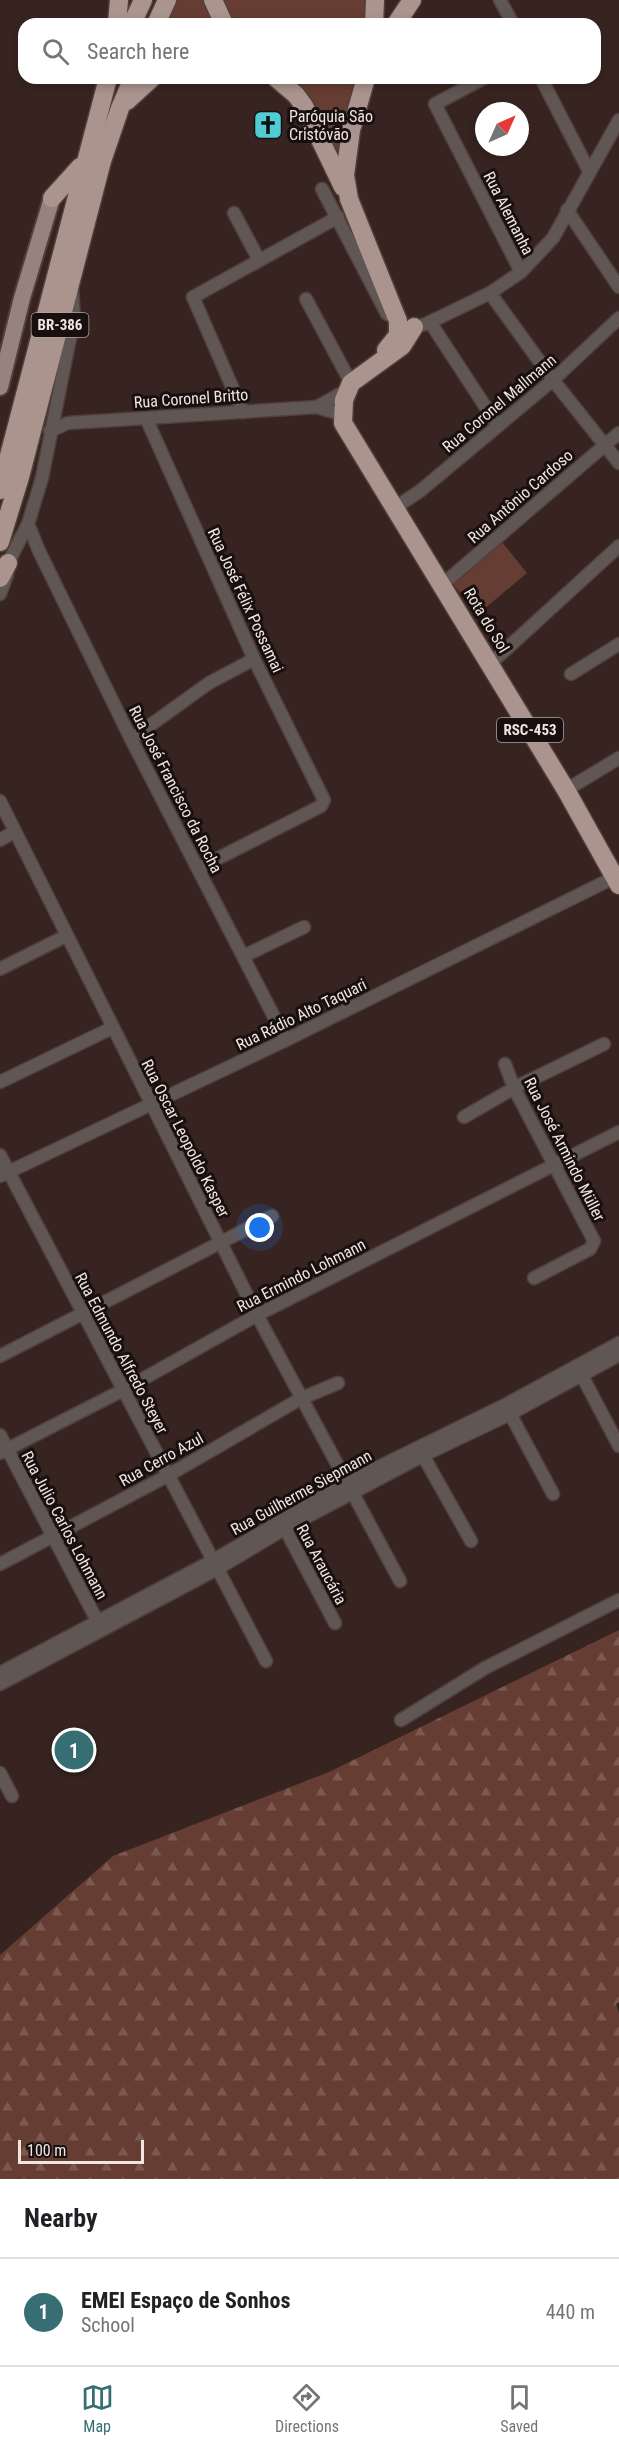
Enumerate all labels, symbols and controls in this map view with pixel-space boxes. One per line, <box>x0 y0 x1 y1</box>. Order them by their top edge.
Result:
search box <box>18 18 601 84</box>
icon: search <box>39 35 72 68</box>
text: Search here <box>87 39 189 64</box>
north arrow <box>475 102 529 156</box>
place label: Paróquia São Cristóvão <box>289 107 373 144</box>
church icon: Paróquia São Cristóvão <box>252 109 284 141</box>
street label: Rua Alemanha <box>479 168 538 258</box>
road number: BR-386 <box>32 313 88 337</box>
street label: Rua Coronel Mallmann <box>439 350 560 456</box>
street label: Rua Coronel Britto <box>133 385 249 412</box>
street label: Rua Antônio Cardoso <box>464 446 577 547</box>
street label: Rua José Félix Possamai <box>204 525 287 676</box>
street label: Rota do Sol <box>460 584 513 656</box>
street label: Rua José Francisco da Rocha <box>125 702 226 876</box>
road number: RSC-453 <box>497 718 563 742</box>
street label: Rua Rádio Alto Taquari <box>233 975 370 1054</box>
street label: Rua Oscar Leopoldo Kasper <box>138 1056 234 1220</box>
street label: Rua José Armindo Müller <box>520 1074 609 1224</box>
your location <box>245 1213 274 1242</box>
street label: Rua Ermindo Lohmann <box>234 1235 369 1316</box>
street label: Rua Edmundo Alfredo Steyer <box>71 1269 172 1437</box>
street label: Rua Cerro Azul <box>116 1429 207 1490</box>
street label: Rua Guilherme Siepmann <box>228 1446 375 1539</box>
street label: Rua Julio Carlos Lohmann <box>17 1448 112 1603</box>
street label: Rua Araucária <box>293 1521 351 1608</box>
pin: 1 <box>54 1728 94 1772</box>
scale bar <box>18 2137 144 2164</box>
text: 100 m <box>27 2141 66 2160</box>
text: Nearby <box>24 2203 98 2233</box>
text: EMEI Espaço de Sonhos <box>81 2288 290 2313</box>
text: 1 <box>38 2300 49 2324</box>
text: 440 m <box>546 2300 595 2324</box>
text: School <box>81 2313 135 2337</box>
tab: Map <box>81 2381 114 2436</box>
tab: Directions <box>275 2381 339 2436</box>
tab: Saved <box>500 2381 538 2436</box>

